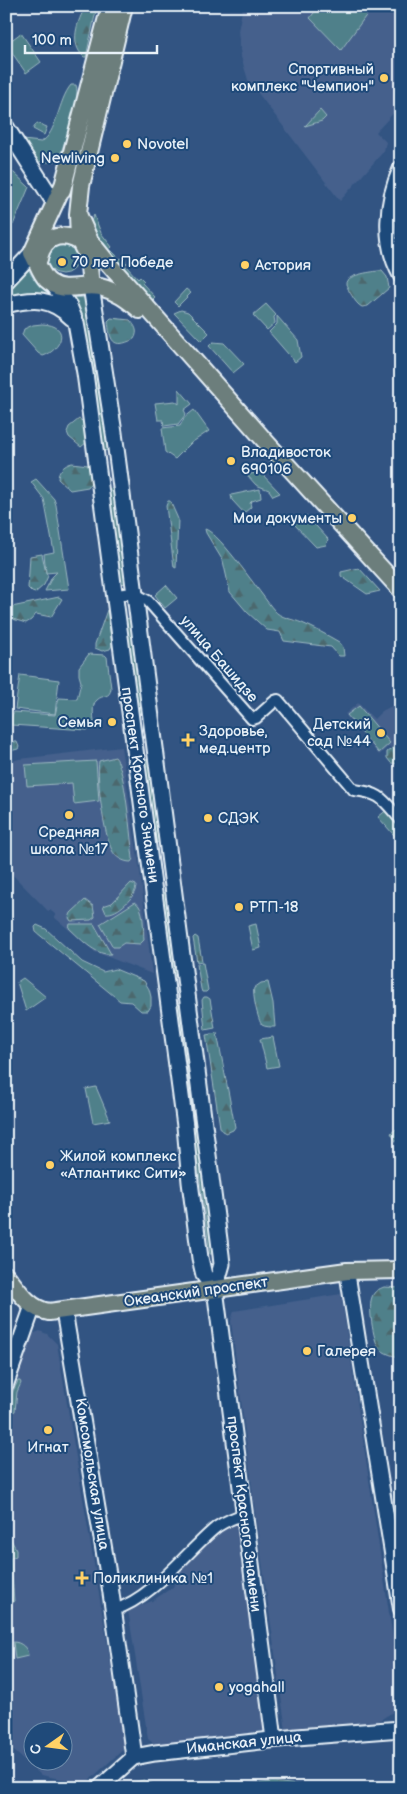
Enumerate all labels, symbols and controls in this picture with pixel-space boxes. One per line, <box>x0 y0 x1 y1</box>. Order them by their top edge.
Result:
scale bar <box>25 22 158 54</box>
text: 100 m <box>32 31 72 50</box>
place label: Спортивный комплекс "Чемпион" <box>231 60 374 96</box>
marker: Спортивный комплекс "Чемпион" <box>378 72 390 84</box>
place label: Novotel <box>137 135 188 154</box>
marker: Novotel <box>121 138 133 150</box>
place label: Newliving <box>41 149 105 168</box>
marker: Newliving <box>109 152 121 164</box>
place label: 70 лет Победе <box>72 253 173 272</box>
marker: 70 лет Победе <box>56 256 68 268</box>
place label: Астория <box>254 256 311 275</box>
marker: Астория <box>239 259 251 271</box>
place label: Владивосток 690106 <box>241 443 331 479</box>
marker: Владивосток 690106 <box>225 455 237 467</box>
place label: Мои документы <box>233 509 342 528</box>
marker: Мои документы <box>346 512 358 524</box>
street label: улица Башидзе <box>176 611 262 707</box>
street label: проспект Красного Знамени <box>117 686 163 884</box>
place label: Семья <box>58 713 102 732</box>
place label: Детский сад №44 <box>307 715 371 751</box>
marker: Семья <box>106 716 118 728</box>
place label: Здоровье, мед.центр <box>199 722 271 758</box>
marker: Детский сад №44 <box>375 727 387 739</box>
marker: Здоровье, мед.центр <box>181 733 195 747</box>
marker: Средняя школа №17 <box>63 809 75 821</box>
place label: СДЭК <box>218 809 259 828</box>
marker: СДЭК <box>202 812 214 824</box>
place label: Средняя школа №17 <box>30 823 108 859</box>
place label: РТП-18 <box>249 898 299 917</box>
marker: РТП-18 <box>233 901 245 913</box>
place label: Жилой комплекс «Атлантикс Сити» <box>60 1147 187 1183</box>
marker: Жилой комплекс «Атлантикс Сити» <box>44 1159 56 1171</box>
street label: Океанский проспект <box>123 1272 269 1312</box>
place label: Галерея <box>317 1342 376 1361</box>
marker: Галерея <box>301 1345 313 1357</box>
street label: Комсомольская улица <box>71 1396 113 1552</box>
street label: проспект Красного Знамени <box>223 1415 265 1613</box>
marker: Игнат <box>42 1424 54 1436</box>
place label: Игнат <box>27 1438 69 1457</box>
place label: Поликлиника №1 <box>93 1569 213 1588</box>
marker: Поликлиника №1 <box>75 1571 89 1585</box>
place label: yogahall <box>228 1678 285 1697</box>
marker: yogahall <box>213 1681 225 1693</box>
north arrow <box>22 1722 72 1772</box>
street label: Иманская улица <box>185 1727 303 1759</box>
text: С <box>26 1742 45 1756</box>

